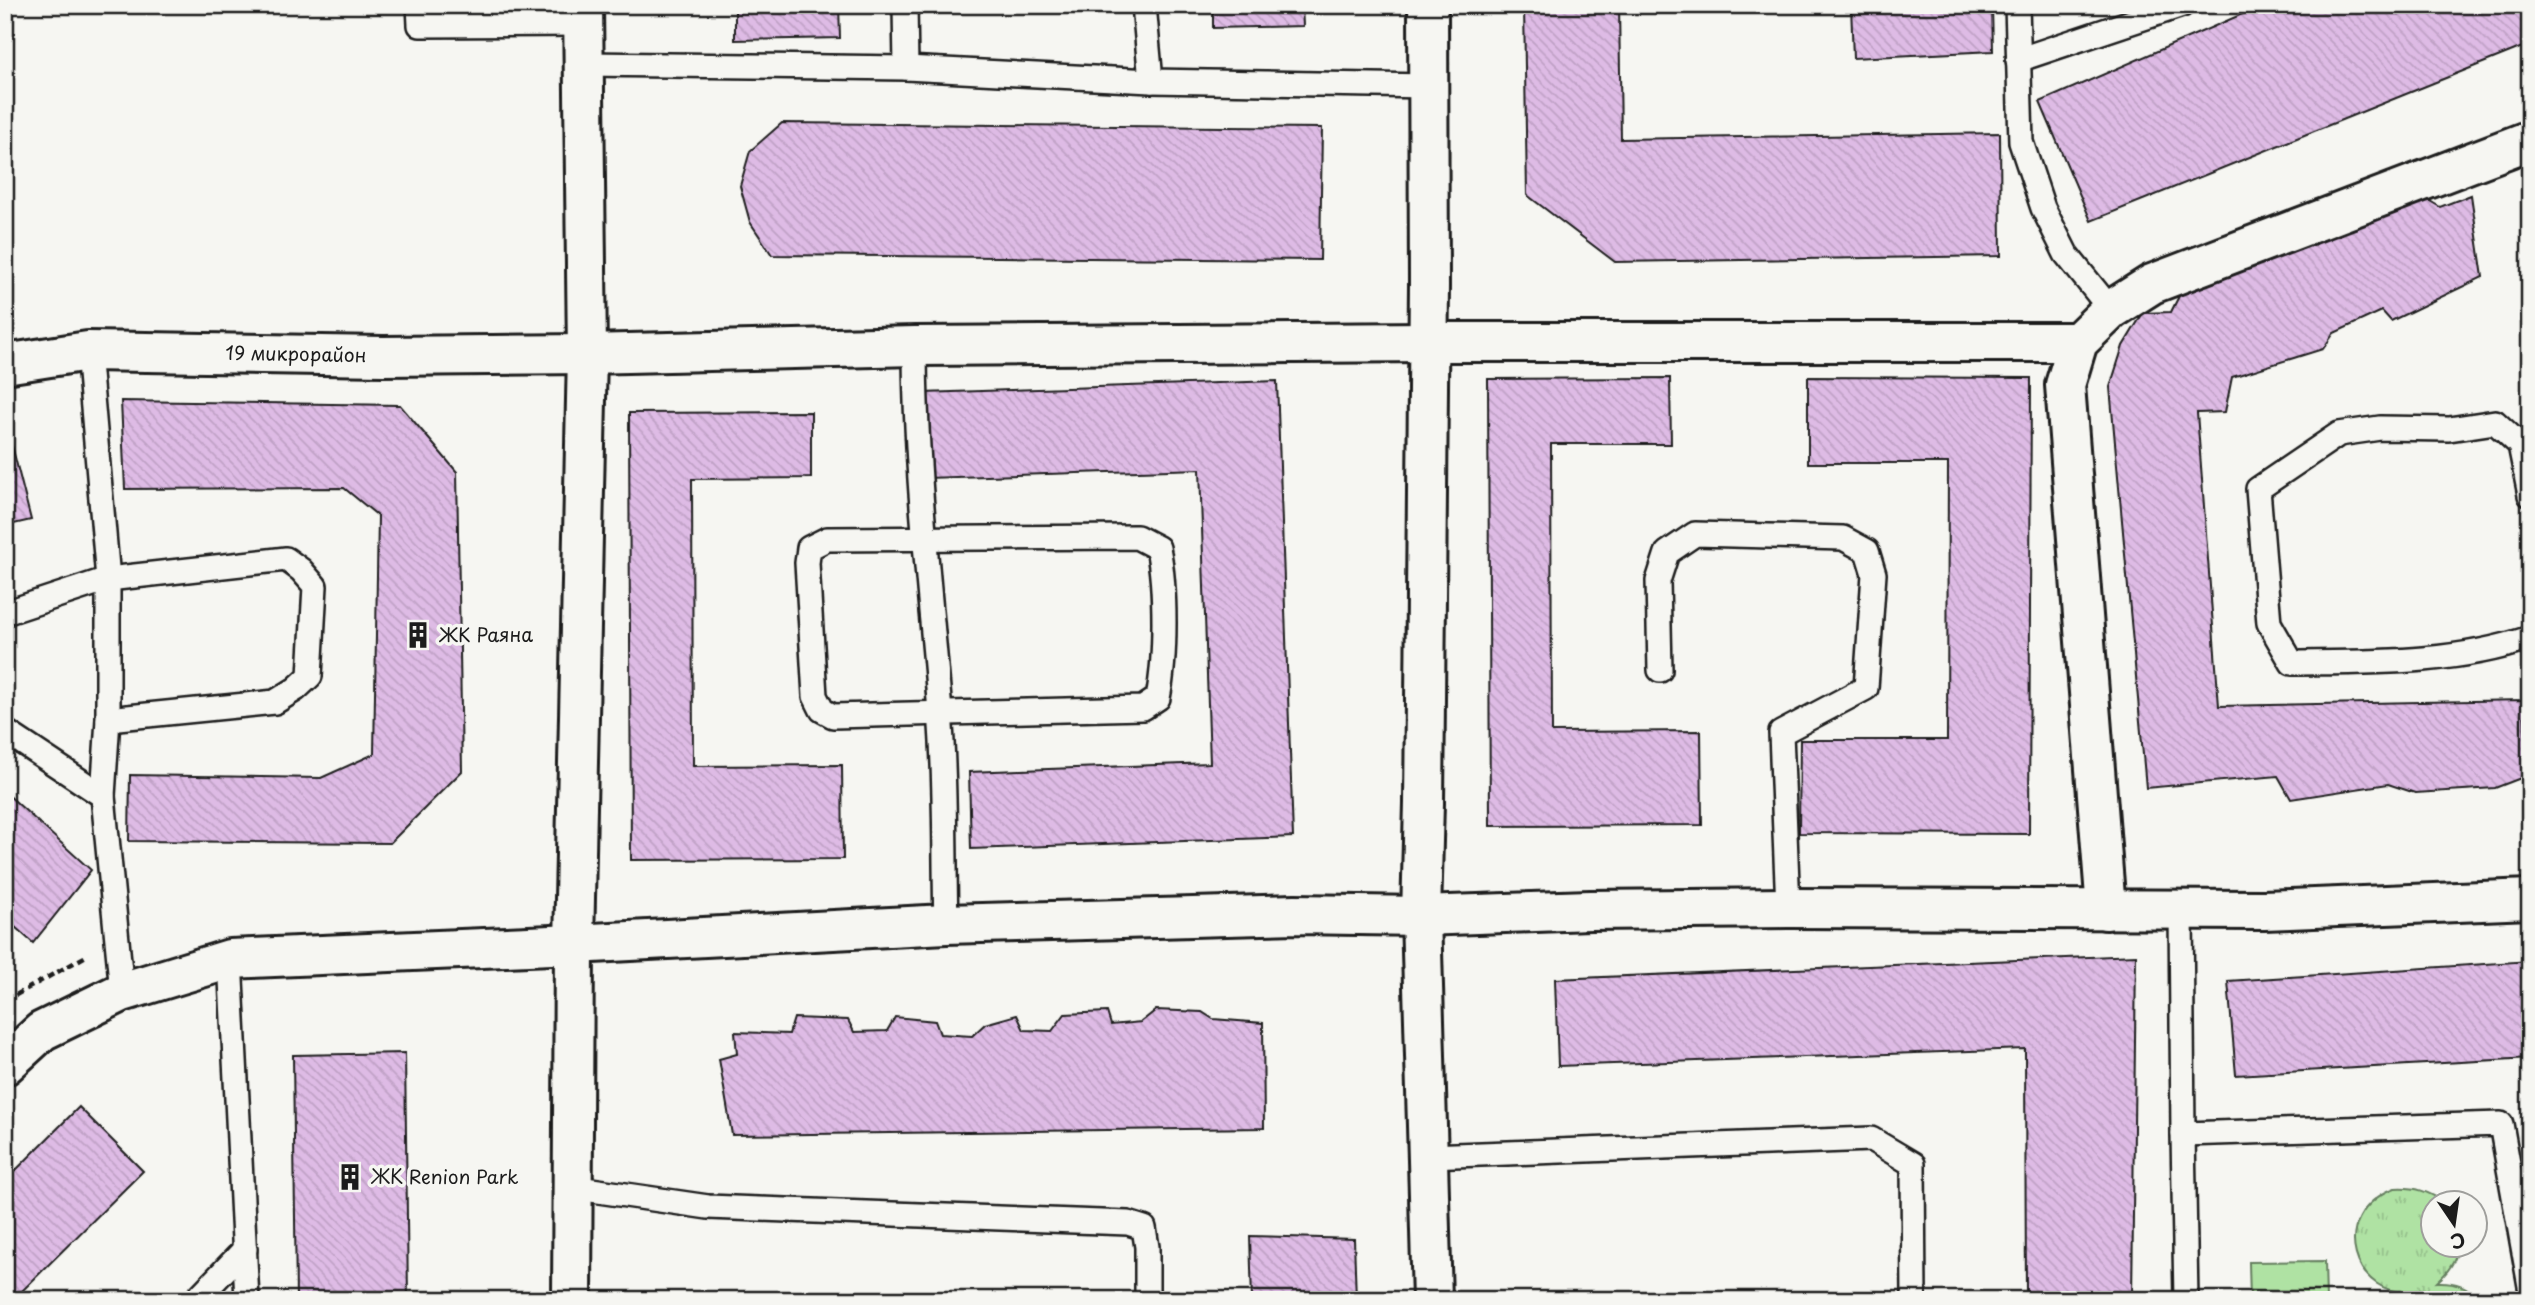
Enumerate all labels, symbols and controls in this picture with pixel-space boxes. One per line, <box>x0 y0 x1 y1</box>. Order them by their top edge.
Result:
street label: 19 микрорайон <box>225 338 367 368</box>
building icon: ЖК Раяна <box>403 620 433 650</box>
place label: ЖК Раяна <box>438 620 533 648</box>
building icon: ЖК Renion Park <box>335 1162 365 1192</box>
place label: ЖК Renion Park <box>370 1162 519 1190</box>
north arrow <box>2420 1190 2490 1260</box>
text: С <box>2448 1226 2468 1257</box>

